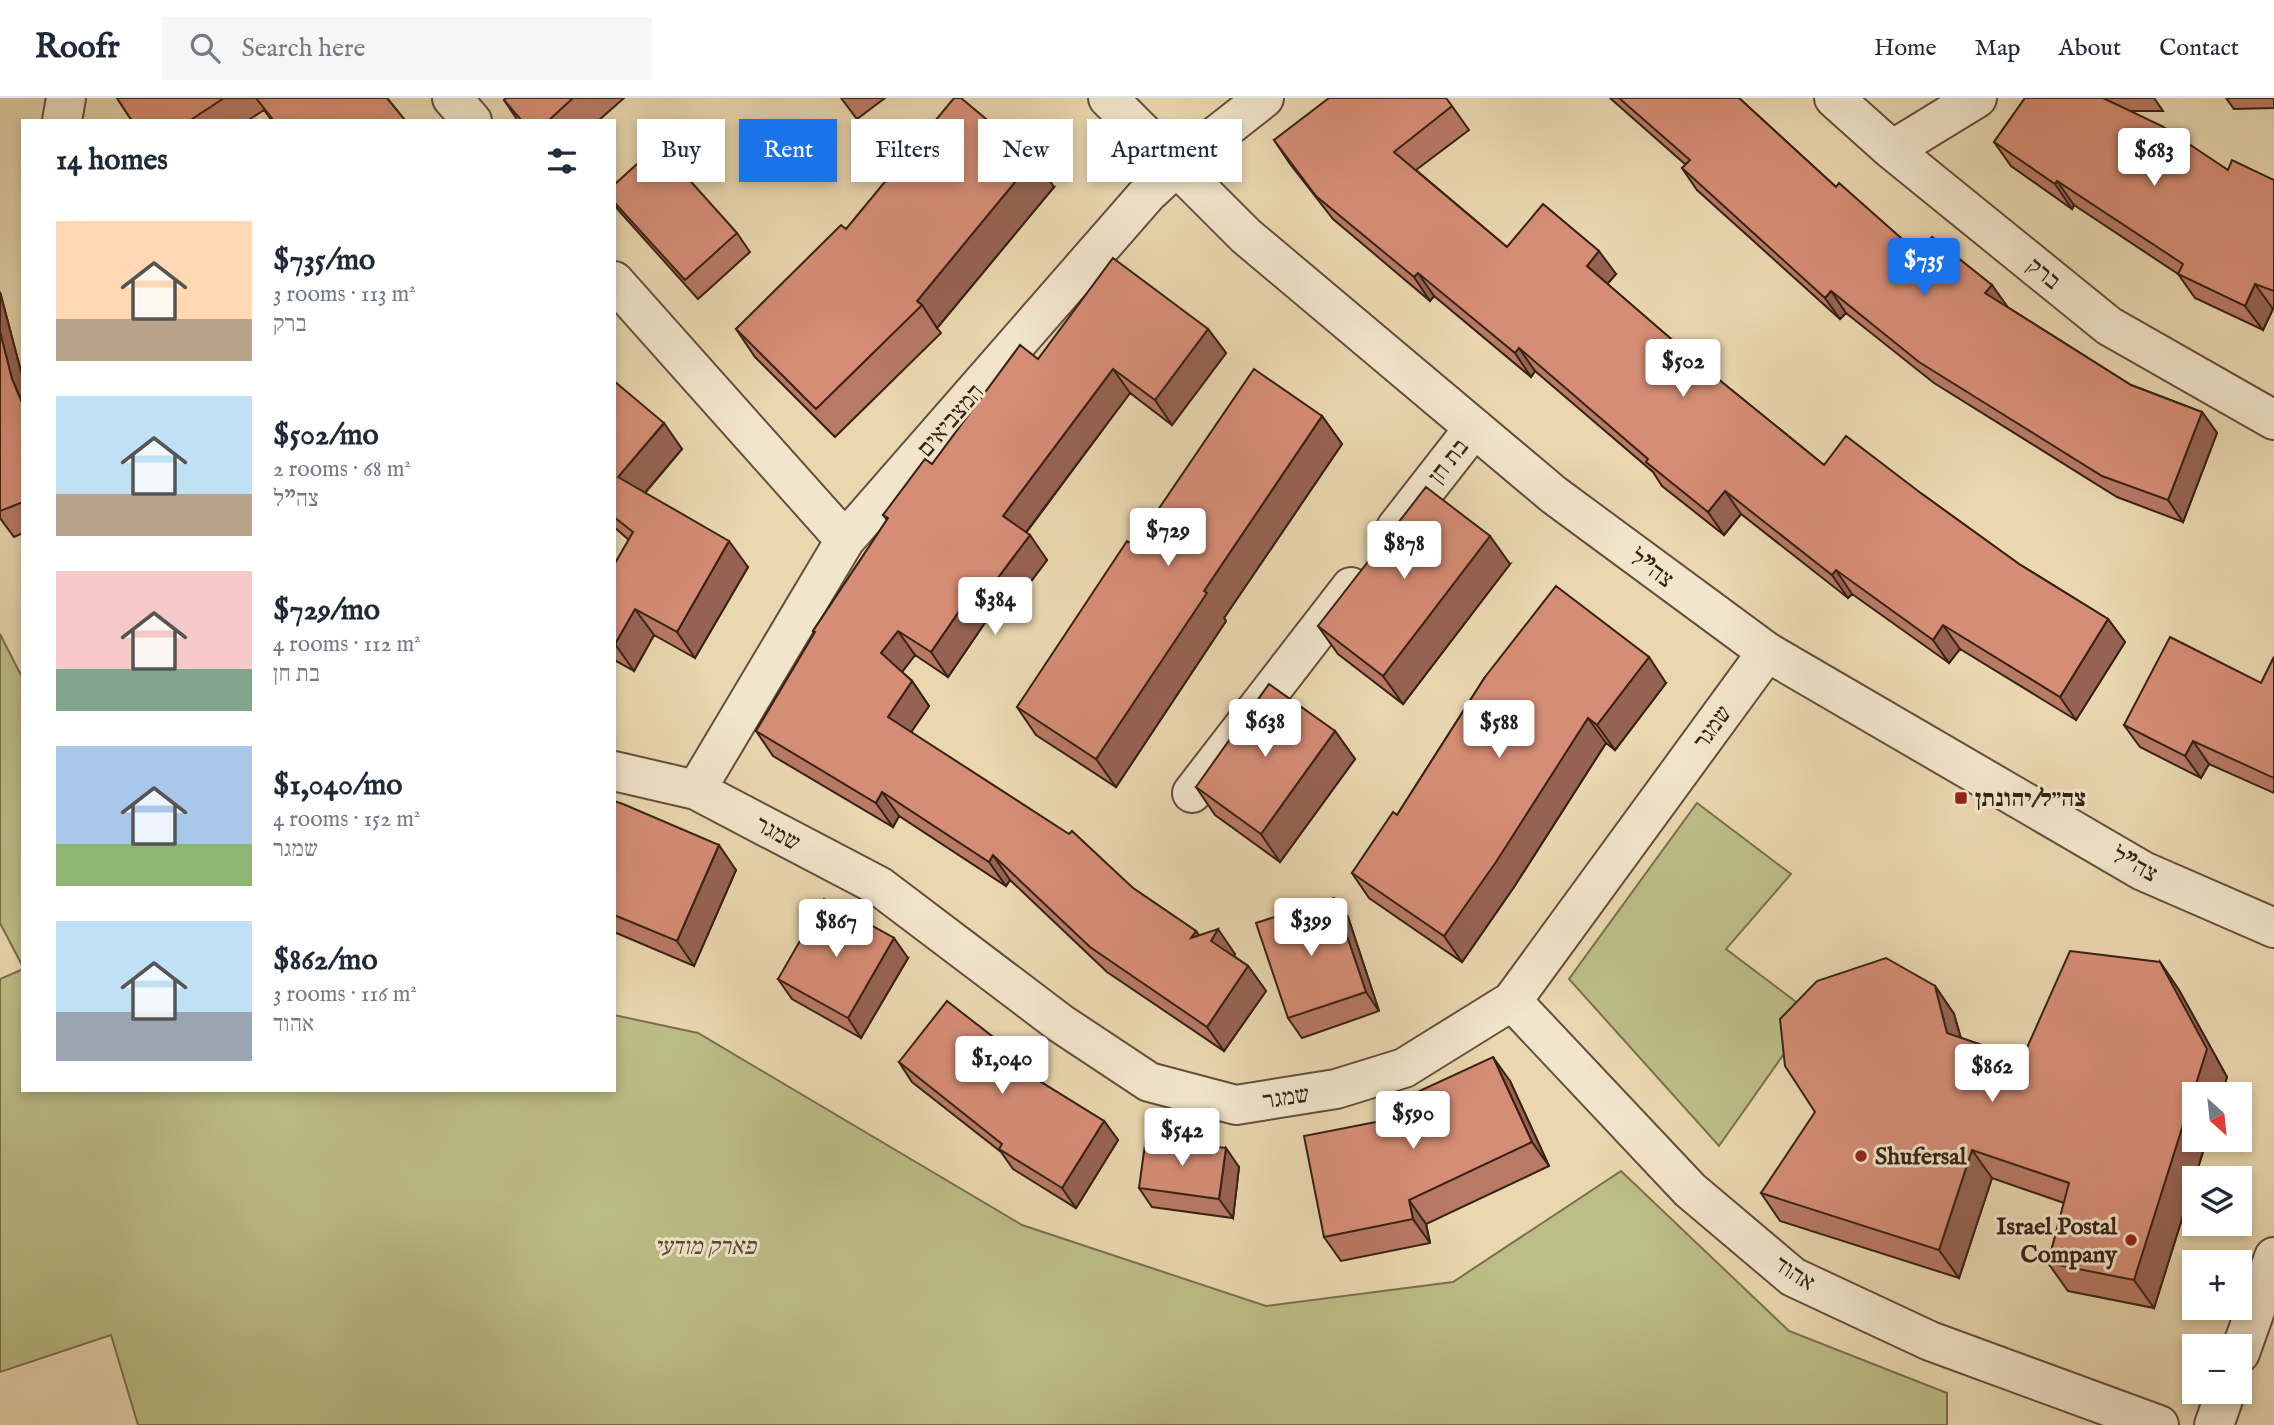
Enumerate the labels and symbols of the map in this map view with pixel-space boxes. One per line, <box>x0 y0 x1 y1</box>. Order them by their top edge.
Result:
pin: $683 <box>2113 129 2195 188</box>
pin: $735 <box>1883 238 1965 298</box>
street label: ברק <box>2020 251 2066 297</box>
pin: $502 <box>1642 340 1724 399</box>
street label: המצביאים <box>911 378 991 464</box>
street label: בת חן <box>1422 433 1476 491</box>
pin: $729 <box>1127 508 1209 568</box>
pin: $878 <box>1363 522 1445 581</box>
street label: צה"ל <box>1623 543 1680 596</box>
pin: $384 <box>954 578 1036 637</box>
pin: $638 <box>1224 700 1306 759</box>
pin: $588 <box>1458 700 1540 760</box>
street label: שמגר <box>1687 700 1740 756</box>
place label: צה״ל/יהונתן <box>1975 784 2086 815</box>
marker: צה״ל/יהונתן <box>1953 790 1969 806</box>
street label: שמגר <box>749 810 805 859</box>
street label: צה"ל <box>2106 840 2163 890</box>
pin: $399 <box>1270 898 1352 958</box>
pin: $867 <box>795 900 877 959</box>
pin: $1,040 <box>945 1037 1059 1096</box>
pin: $862 <box>1951 1044 2033 1104</box>
street label: שמגר <box>1261 1079 1312 1117</box>
north arrow <box>2182 1082 2252 1152</box>
pin: $590 <box>1372 1091 1454 1151</box>
pin: $542 <box>1141 1108 1223 1168</box>
place label: Shufersal <box>1875 1142 1967 1173</box>
marker: Shufersal <box>1853 1148 1869 1164</box>
place label: Israel Postal Company <box>1996 1212 2118 1271</box>
park label: פארק מודעי <box>654 1232 758 1263</box>
marker: Israel Postal Company <box>2123 1232 2139 1248</box>
street label: אהוד <box>1768 1250 1821 1299</box>

